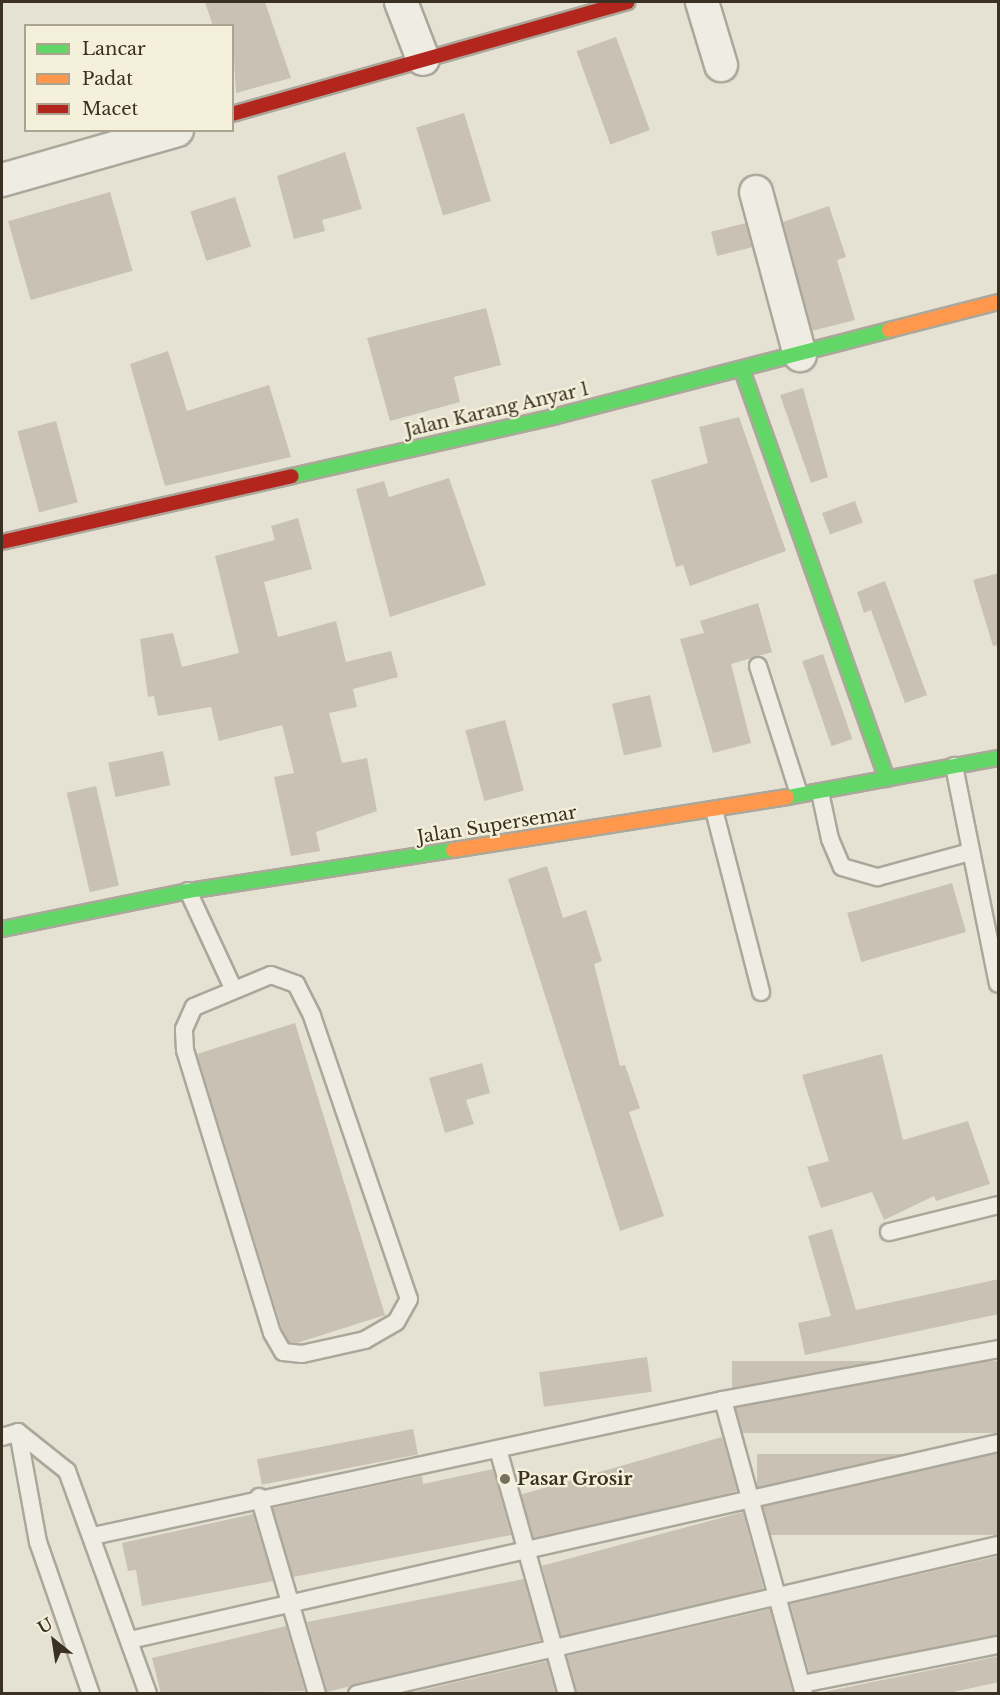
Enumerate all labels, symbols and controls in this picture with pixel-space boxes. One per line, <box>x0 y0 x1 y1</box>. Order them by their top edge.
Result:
legend <box>24 24 234 132</box>
text: Lancar <box>82 38 146 60</box>
text: Padat <box>82 68 133 90</box>
text: Macet <box>82 98 138 120</box>
street label: Jalan Karang Anyar 1 <box>402 378 592 442</box>
street label: Jalan Supersemar <box>416 802 578 848</box>
place label: Pasar Grosir <box>517 1468 633 1490</box>
marker: Pasar Grosir <box>498 1472 512 1486</box>
north arrow <box>24 1611 84 1671</box>
text: U <box>34 1613 56 1638</box>

